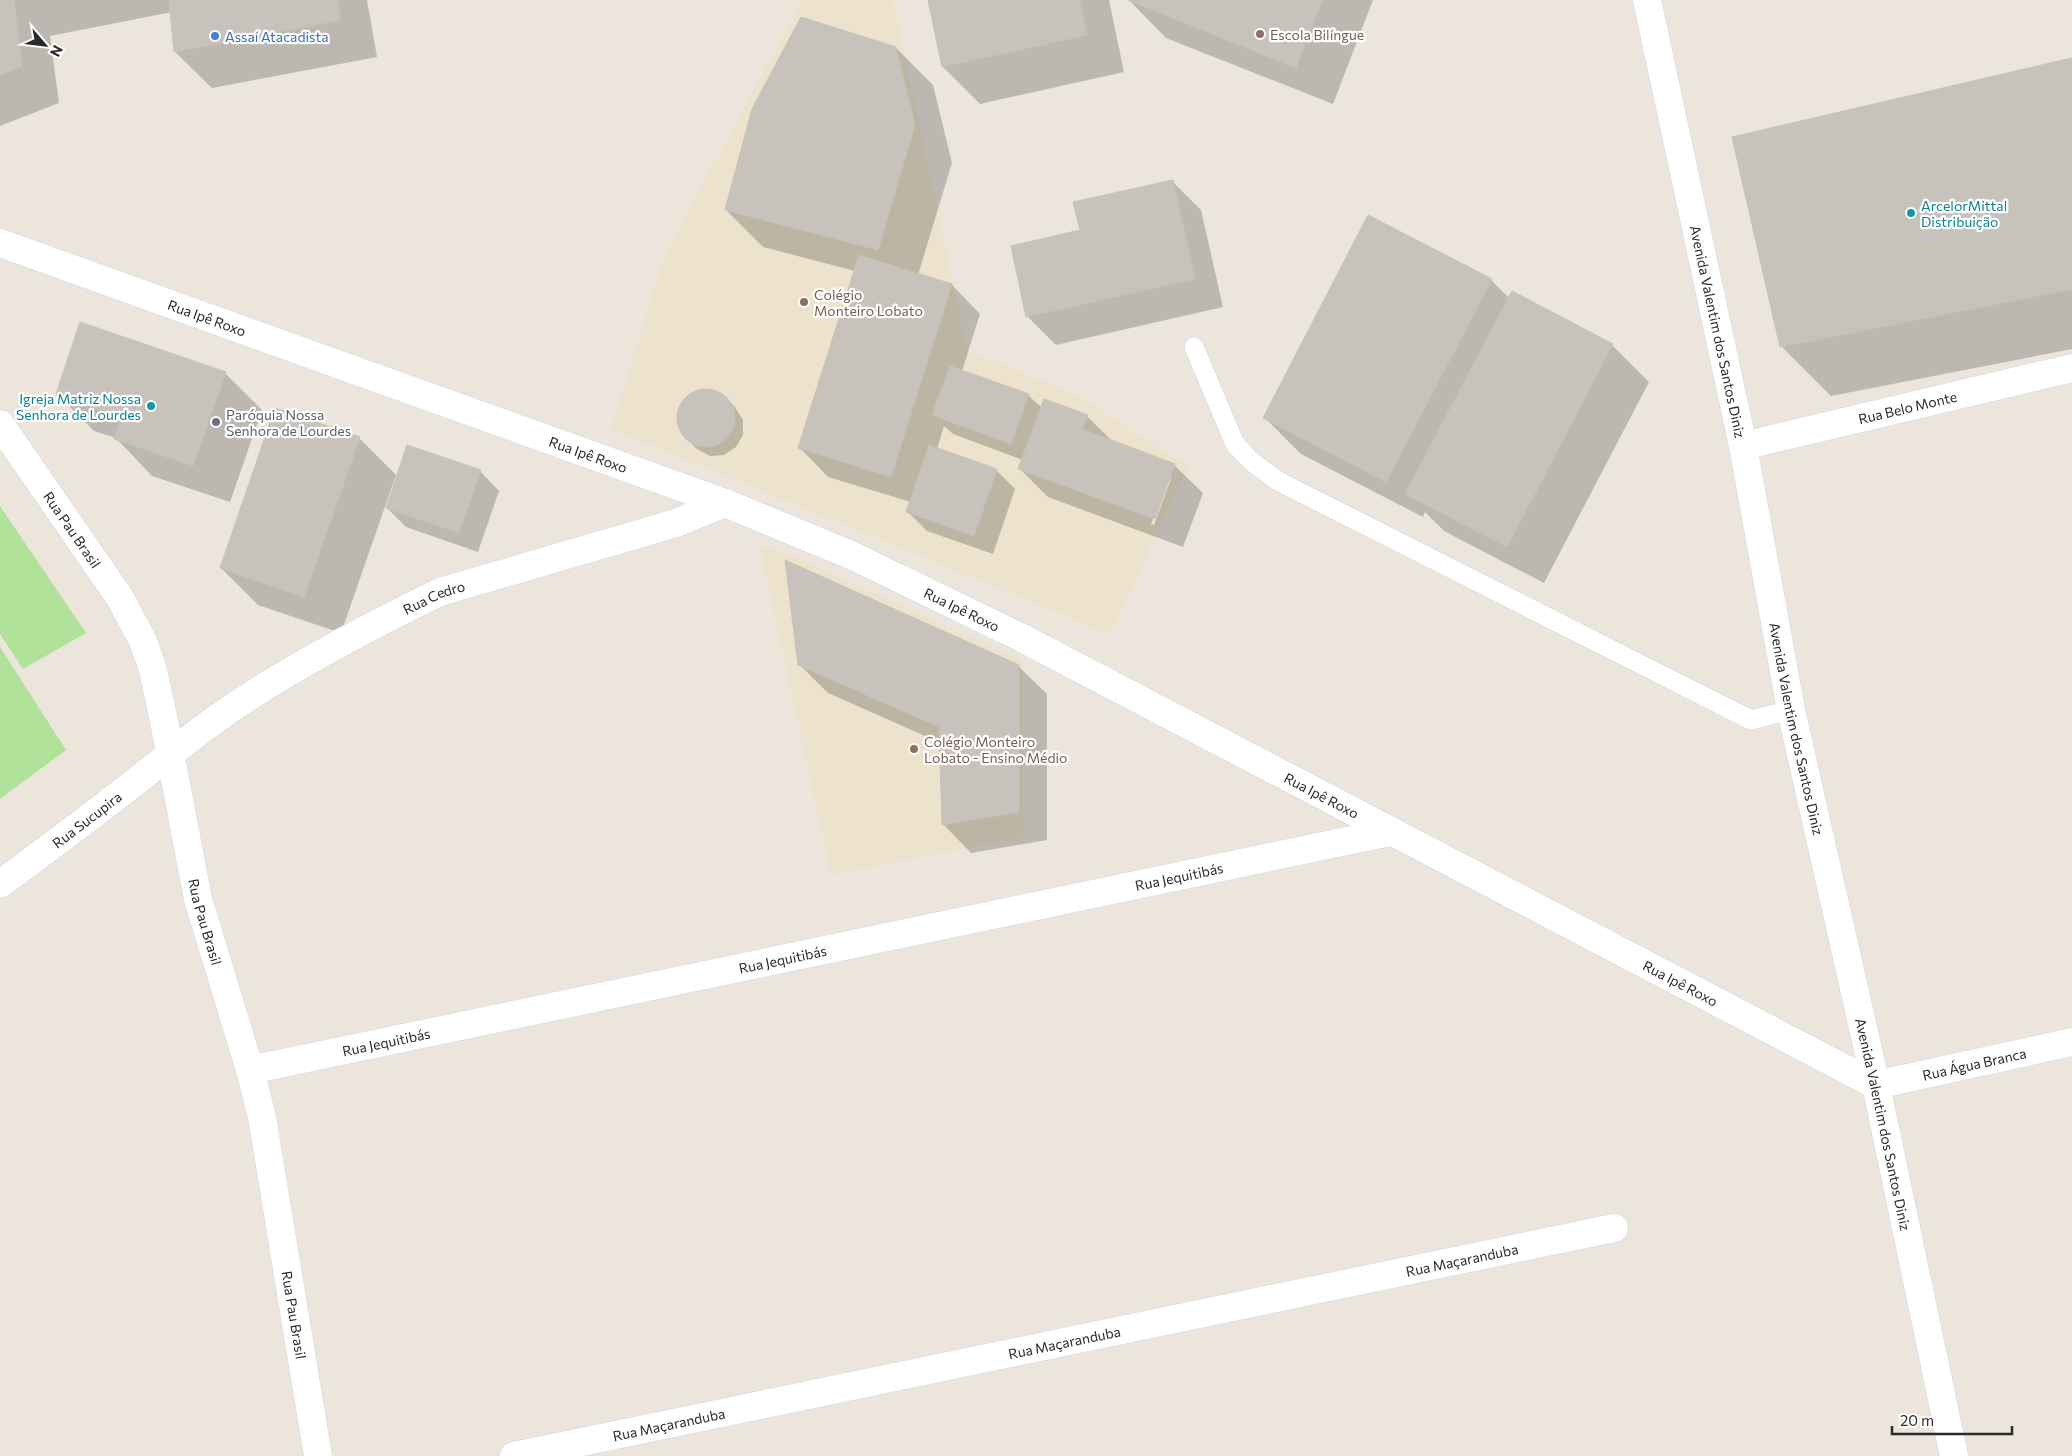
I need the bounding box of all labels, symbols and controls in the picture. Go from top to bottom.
north arrow [20,20,70,70]
place label: Escola Bilíngue [1270,26,1364,43]
place label: Assaí Atacadista [225,28,328,45]
marker: Escola Bilíngue [1254,28,1266,40]
marker: Assaí Atacadista [209,30,221,42]
text: N [47,43,67,60]
place label: ArcelorMittal Distribuição [1921,197,2007,230]
marker: ArcelorMittal Distribuição [1905,207,1917,219]
street label: Avenida Valentim dos Santos Diniz [1687,223,1749,439]
place label: Colégio Monteiro Lobato [814,286,923,319]
street label: Rua Ipê Roxo [166,295,249,339]
marker: Colégio Monteiro Lobato [798,296,810,308]
street label: Rua Belo Monte [1856,387,1959,427]
place label: Igreja Matriz Nossa Senhora de Lourdes [16,390,141,423]
marker: Igreja Matriz Nossa Senhora de Lourdes [145,400,157,412]
place label: Paróquia Nossa Senhora de Lourdes [226,406,351,439]
marker: Paróquia Nossa Senhora de Lourdes [210,416,222,428]
street label: Rua Ipê Roxo [547,432,630,476]
street label: Rua Pau Brasil [40,488,105,571]
street label: Rua Cedro [400,577,467,618]
street label: Rua Ipê Roxo [922,583,1003,634]
street label: Avenida Valentim dos Santos Diniz [1767,621,1828,837]
place label: Colégio Monteiro Lobato - Ensino Médio [924,733,1067,766]
marker: Colégio Monteiro Lobato - Ensino Médio [908,743,920,755]
street label: Rua Ipê Roxo [1282,768,1362,821]
street label: Rua Sucupira [49,788,125,851]
street label: Rua Jequitibás [1133,859,1225,894]
street label: Rua Pau Brasil [186,877,226,967]
street label: Rua Jequitibás [737,941,828,976]
street label: Rua Ipê Roxo [1640,956,1721,1009]
street label: Avenida Valentim dos Santos Diniz [1853,1016,1915,1232]
street label: Rua Jequitibás [341,1024,432,1059]
street label: Rua Água Branca [1921,1044,2028,1083]
street label: Rua Maçaranduba [1404,1240,1520,1279]
street label: Rua Pau Brasil [279,1270,310,1360]
street label: Rua Maçaranduba [1007,1322,1122,1362]
street label: Rua Maçaranduba [611,1404,726,1444]
scale bar [1892,1404,2012,1436]
text: 20 m [1900,1411,1934,1429]

